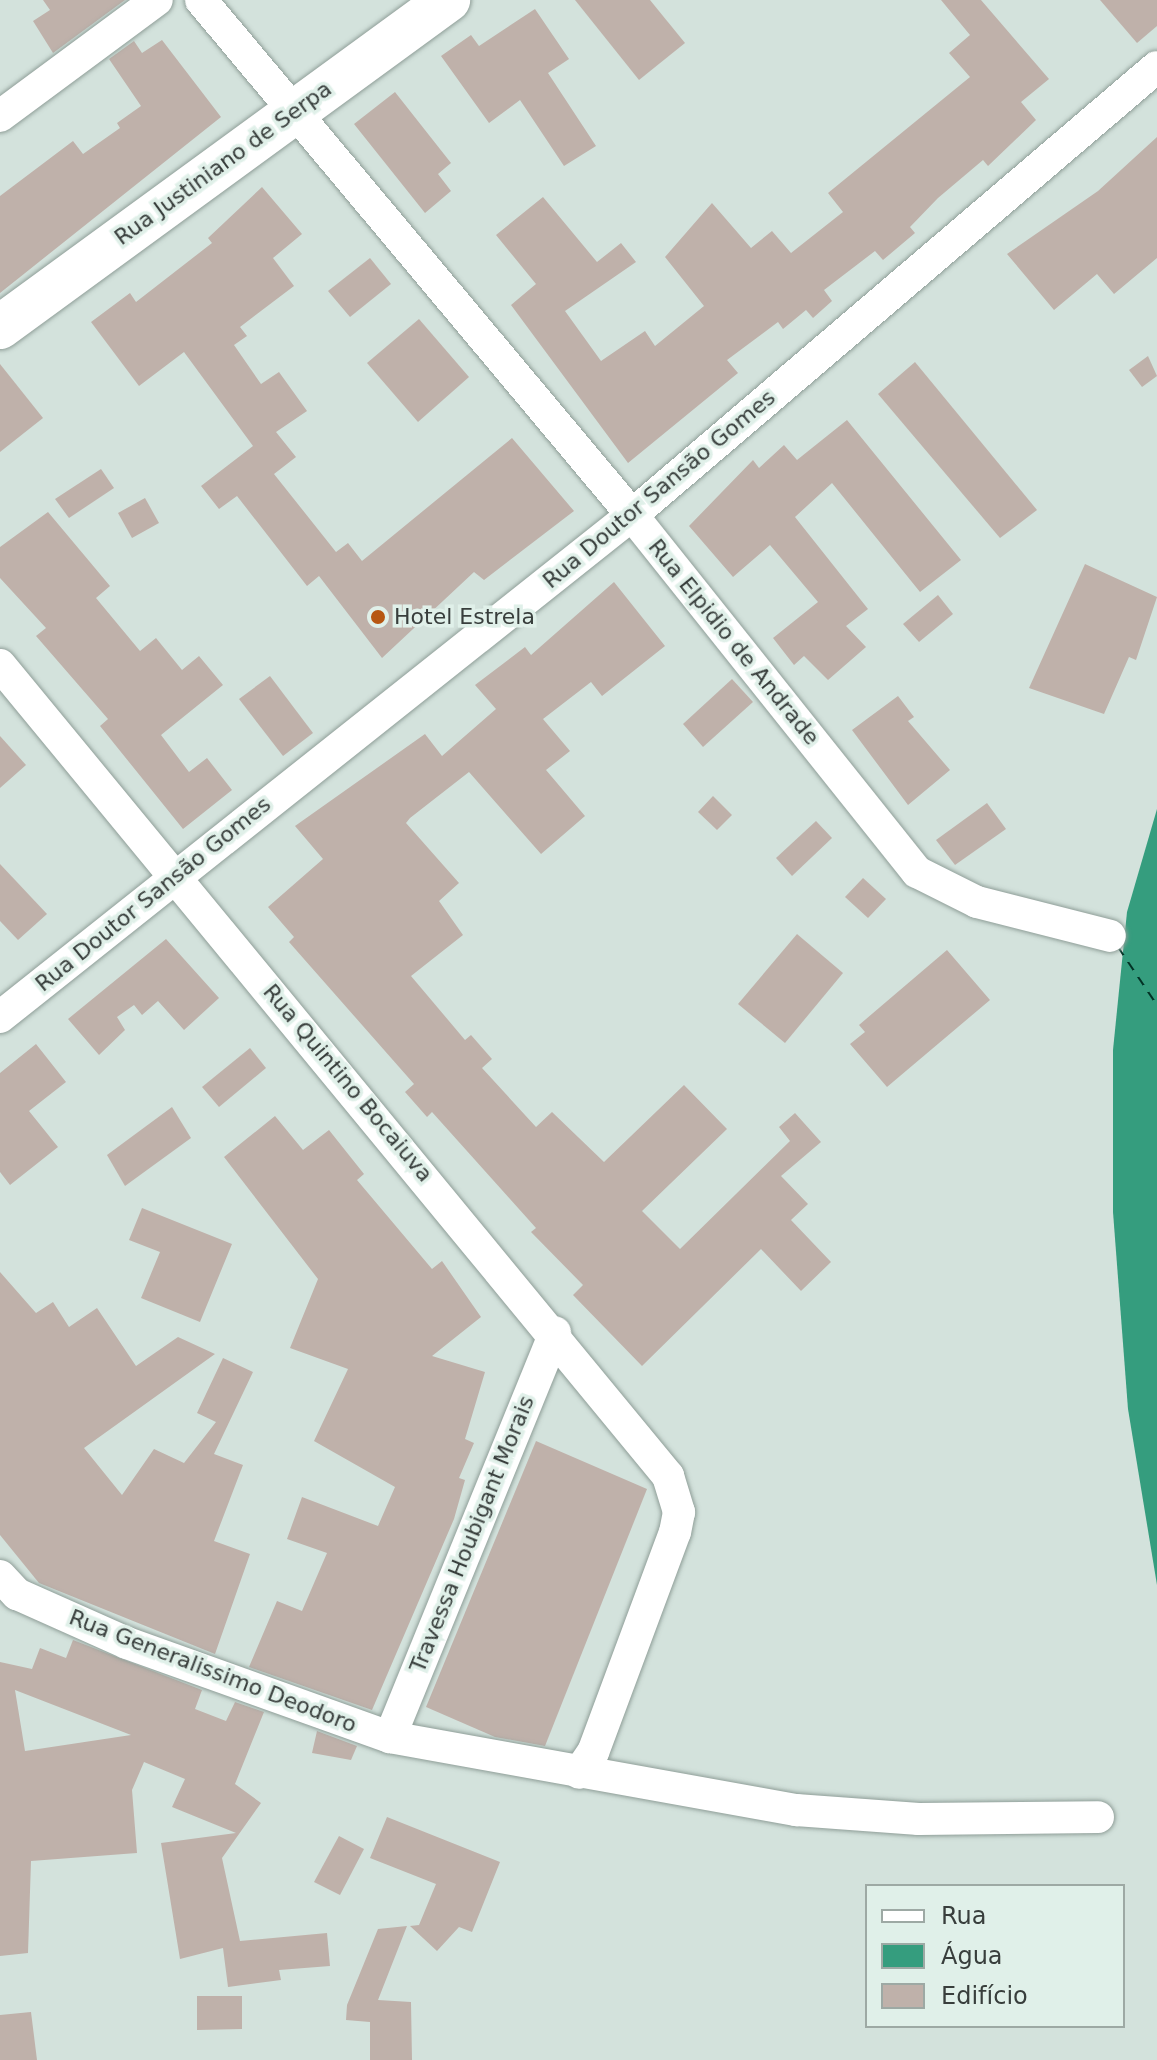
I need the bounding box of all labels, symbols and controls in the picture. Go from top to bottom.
street label: Rua Justiniano de Serpa [109,75,337,251]
street label: Rua Doutor Sansão Gomes [538,384,780,594]
street label: Rua Elpidio de Andrade [643,534,825,750]
place label: Hotel Estrela [394,604,535,630]
marker: Hotel Estrela [369,608,387,626]
street label: Rua Doutor Sansão Gomes [30,791,276,997]
street label: Rua Quintino Bocaiuva [258,979,438,1187]
street label: Travessa Houbigant Morais [404,1392,540,1676]
street label: Rua Generalissimo Deodoro [66,1604,360,1738]
legend [865,1884,1125,2028]
text: Rua [941,1902,987,1930]
text: Água [941,1942,1003,1970]
text: Edifício [941,1982,1028,2010]

